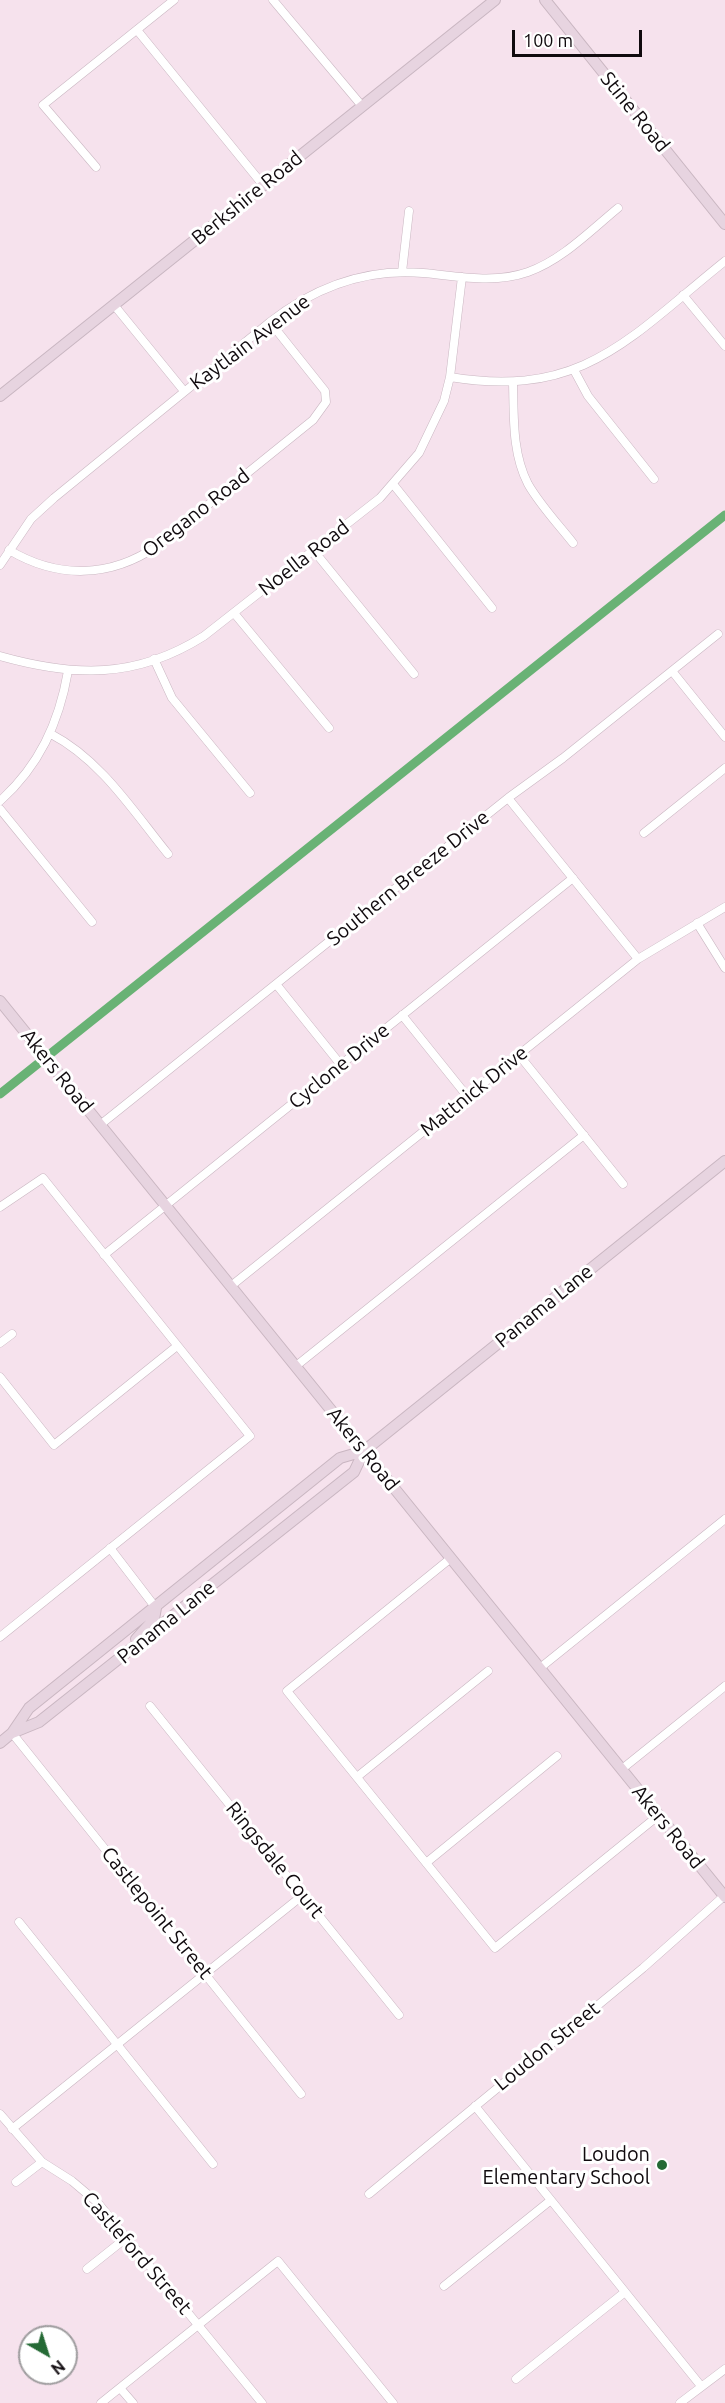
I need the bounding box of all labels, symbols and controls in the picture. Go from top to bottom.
scale bar [515,18,646,56]
text: 100 m [523,30,573,50]
street label: Stine Road [595,67,675,157]
street label: Berkshire Road [187,146,307,250]
street label: Kaytlain Avenue [185,289,315,395]
street label: Oregano Road [138,464,254,562]
street label: Noella Road [254,515,354,601]
street label: Southern Breeze Drive [322,805,494,951]
street label: Cyclone Drive [284,1018,394,1114]
street label: Akers Road [16,1024,98,1118]
street label: Mattnick Drive [416,1040,532,1142]
street label: Panama Lane [490,1259,598,1353]
street label: Akers Road [322,1402,404,1496]
street label: Panama Lane [112,1575,220,1669]
street label: Akers Road [627,1780,709,1874]
street label: Ringsdale Court [221,1797,329,1923]
street label: Castlepoint Street [96,1842,218,1984]
street label: Loudon Street [490,1996,604,2096]
place label: Loudon Elementary School [483,2142,650,2189]
marker: Loudon Elementary School [655,2158,669,2172]
street label: Castleford Street [77,2187,197,2319]
north arrow [18,2325,78,2385]
text: N [48,2357,68,2378]

